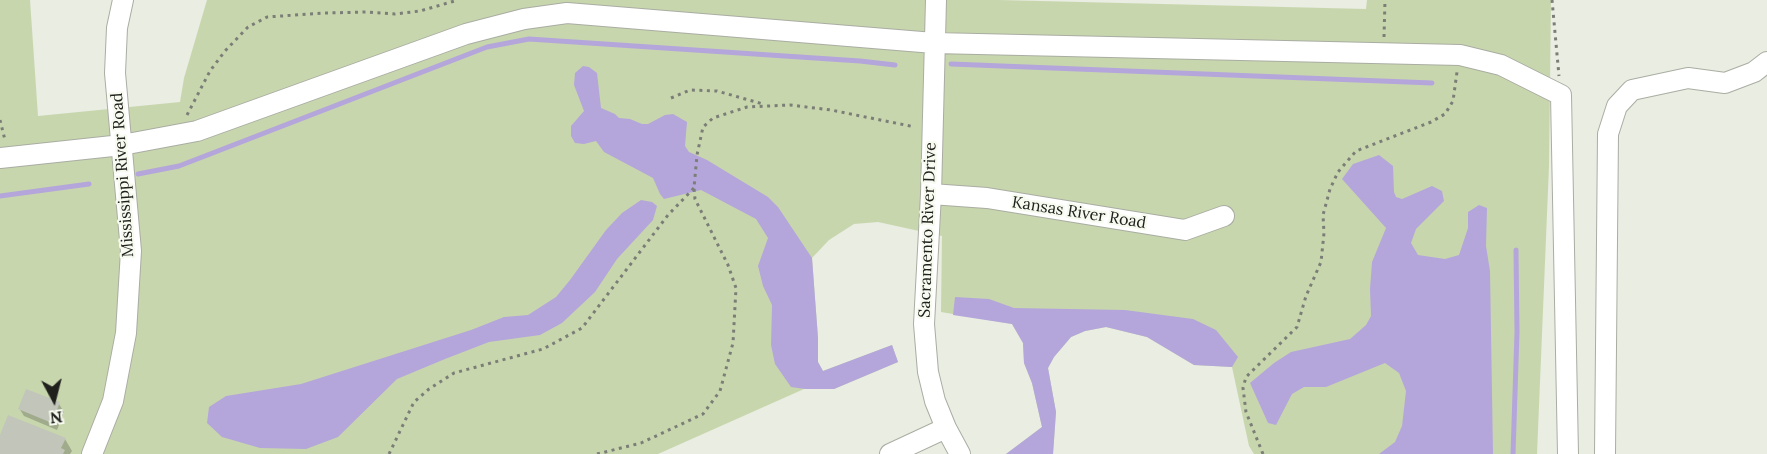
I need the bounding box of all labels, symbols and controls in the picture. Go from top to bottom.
street label: Mississippi River Road [108,92,138,258]
street label: Sacramento River Drive [915,142,941,318]
street label: Kansas River Road [1011,193,1147,233]
north arrow [24,370,84,430]
text: N [49,407,64,429]

